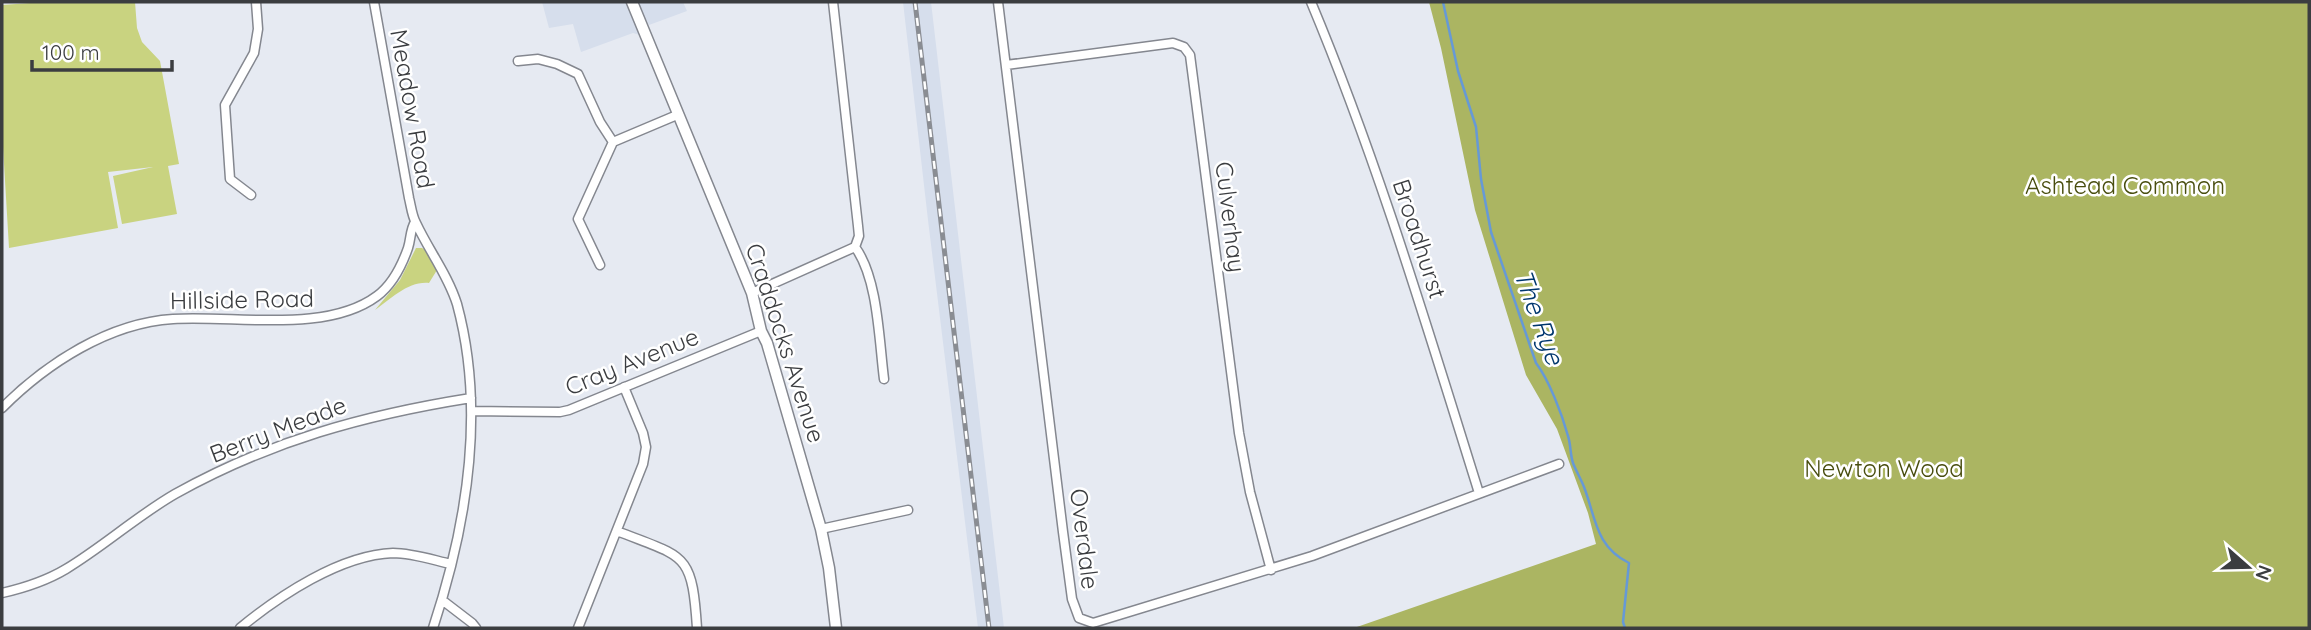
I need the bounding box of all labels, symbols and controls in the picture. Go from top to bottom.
street label: Meadow Road [384,27,442,191]
scale bar [32,28,172,72]
text: 100 m [42,39,100,65]
street label: Culverhay [1209,160,1253,274]
park label: Ashtead Common [2025,170,2225,200]
street label: Broadhurst [1387,175,1453,302]
street label: Craddocks Avenue [740,239,832,446]
water label: The Rye [1507,265,1572,370]
street label: Hillside Road [170,283,314,315]
street label: Cray Avenue [560,321,703,401]
street label: Berry Meade [205,389,350,469]
park label: Newton Wood [1804,453,1964,483]
street label: Overdale [1064,487,1106,591]
north arrow [2213,532,2283,602]
text: N [2250,562,2278,583]

